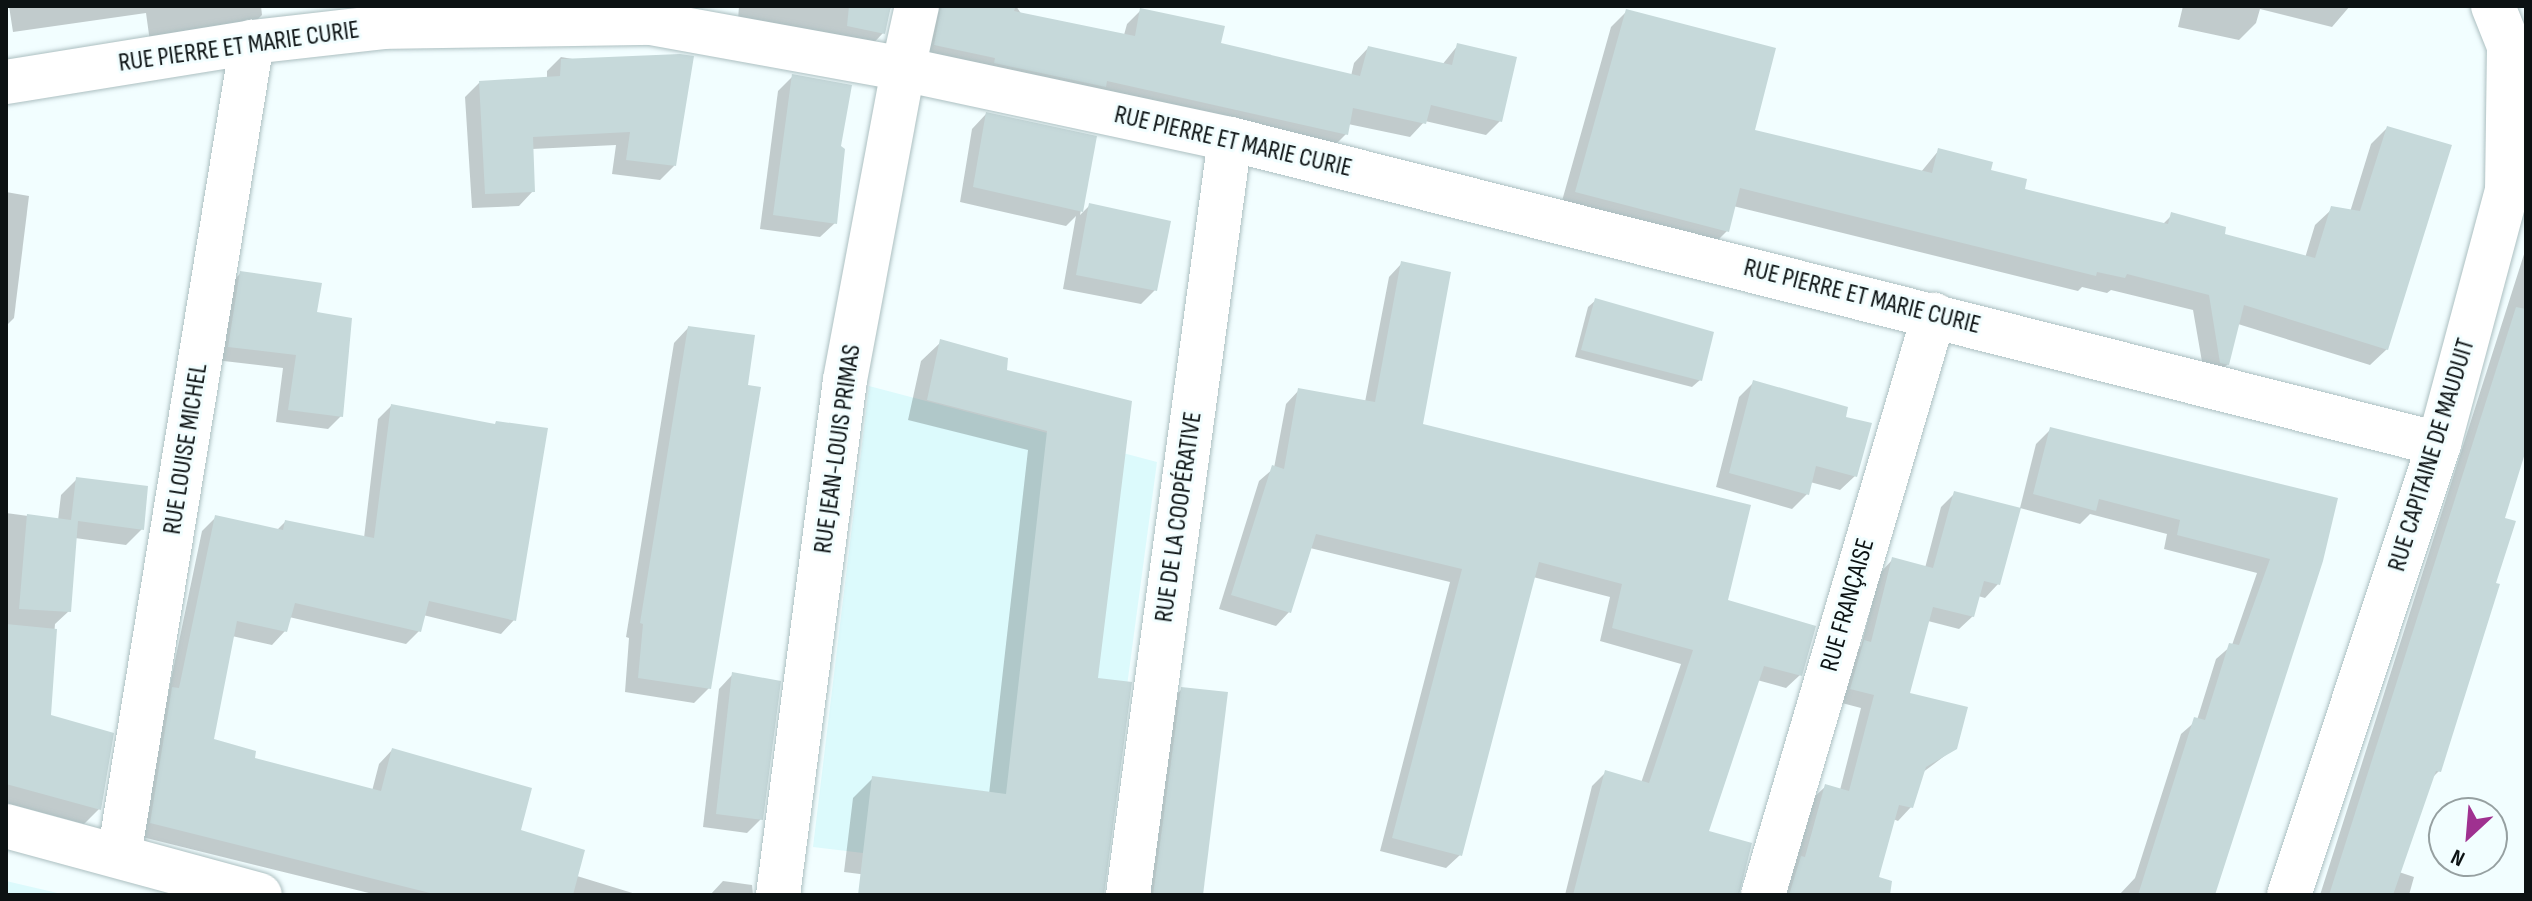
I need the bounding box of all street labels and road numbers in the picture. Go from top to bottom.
street label: RUE PIERRE ET MARIE CURIE [117,15,361,79]
street label: RUE PIERRE ET MARIE CURIE [1111,99,1355,185]
street label: RUE PIERRE ET MARIE CURIE [1740,252,1984,342]
street label: RUE CAPITAINE DE MAUDUIT [2382,335,2482,575]
street label: RUE JEAN-LOUIS PRIMAS [808,343,868,555]
street label: RUE LOUISE MICHEL [157,361,215,537]
street label: RUE DE LA COOPÉRATIVE [1149,410,1209,624]
street label: RUE FRANÇAISE [1814,535,1882,675]

